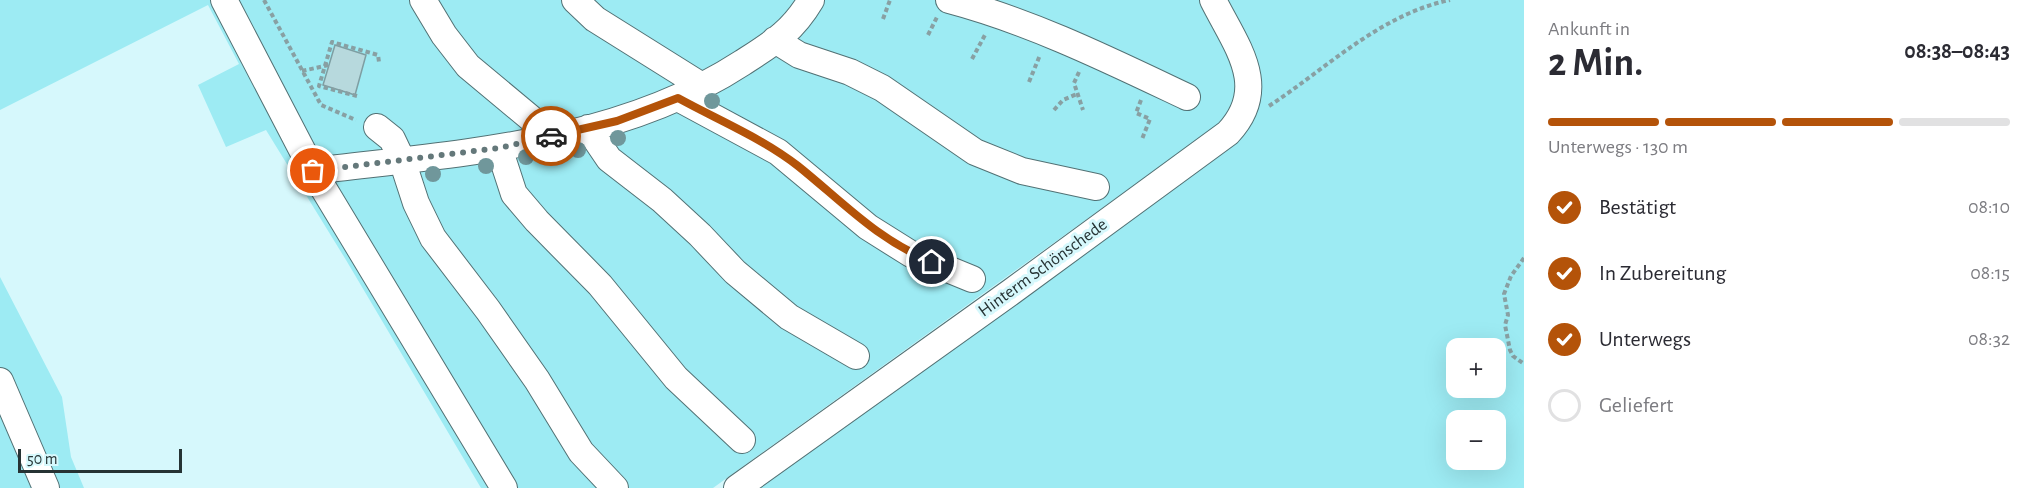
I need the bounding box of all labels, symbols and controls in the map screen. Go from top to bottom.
text: Ankunft in [1548,19,1630,39]
text: 08:38–08:43 [1904,40,2010,62]
text: 2 Min. [1548,44,1643,83]
courier [521,106,581,166]
icon: car [535,120,568,153]
text: Unterwegs · 130 m [1548,137,1688,157]
pin [287,145,338,196]
icon: bag [296,154,329,187]
icon: check [1548,191,1581,224]
text: Bestätigt [1599,196,1676,218]
text: 08:10 [1968,197,2010,217]
street label: Hinterm Schönschede [975,215,1111,321]
pin [906,236,957,287]
icon: home [915,245,948,278]
icon: check [1548,257,1581,290]
text: In Zubereitung [1599,262,1726,284]
text: 08:15 [1970,263,2010,283]
icon: check [1548,323,1581,356]
text: Unterwegs [1599,328,1691,350]
text: 08:32 [1968,329,2010,349]
map controls [1446,338,1506,470]
button: + [1446,338,1506,398]
text: Geliefert [1599,394,1673,416]
button: − [1446,410,1506,470]
scale bar [18,446,182,474]
text: 50 m [27,451,58,467]

